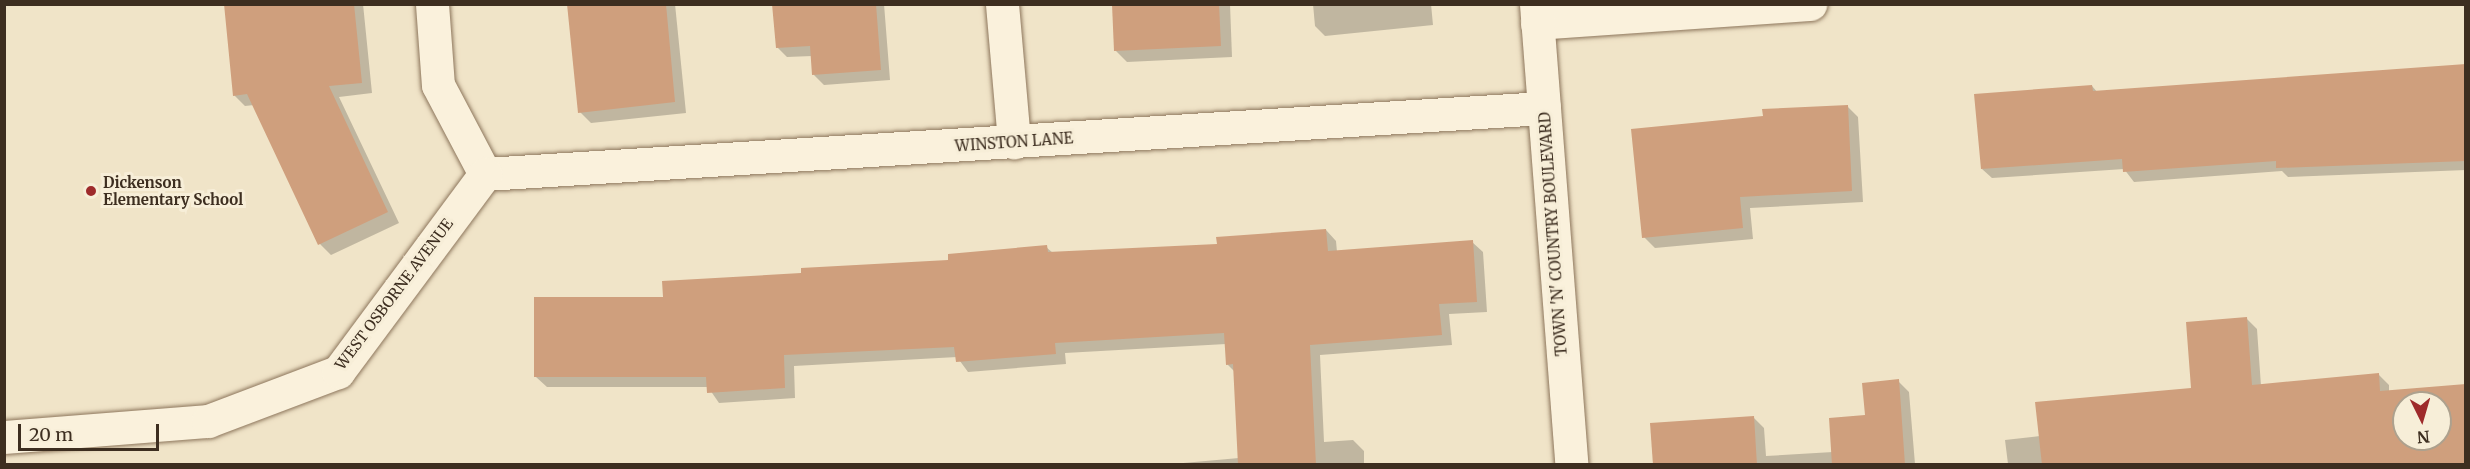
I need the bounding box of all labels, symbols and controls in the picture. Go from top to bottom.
street label: TOWN 'N' COUNTRY BOULEVARD [1535,111,1571,357]
street label: WINSTON LANE [954,129,1074,155]
place label: Dickenson Elementary School [103,173,243,208]
marker: Dickenson Elementary School [84,184,98,198]
street label: WEST OSBORNE AVENUE [331,215,457,373]
north arrow [2392,391,2452,451]
scale bar [21,412,162,450]
text: 20 m [29,423,73,446]
text: N [2416,426,2431,447]

